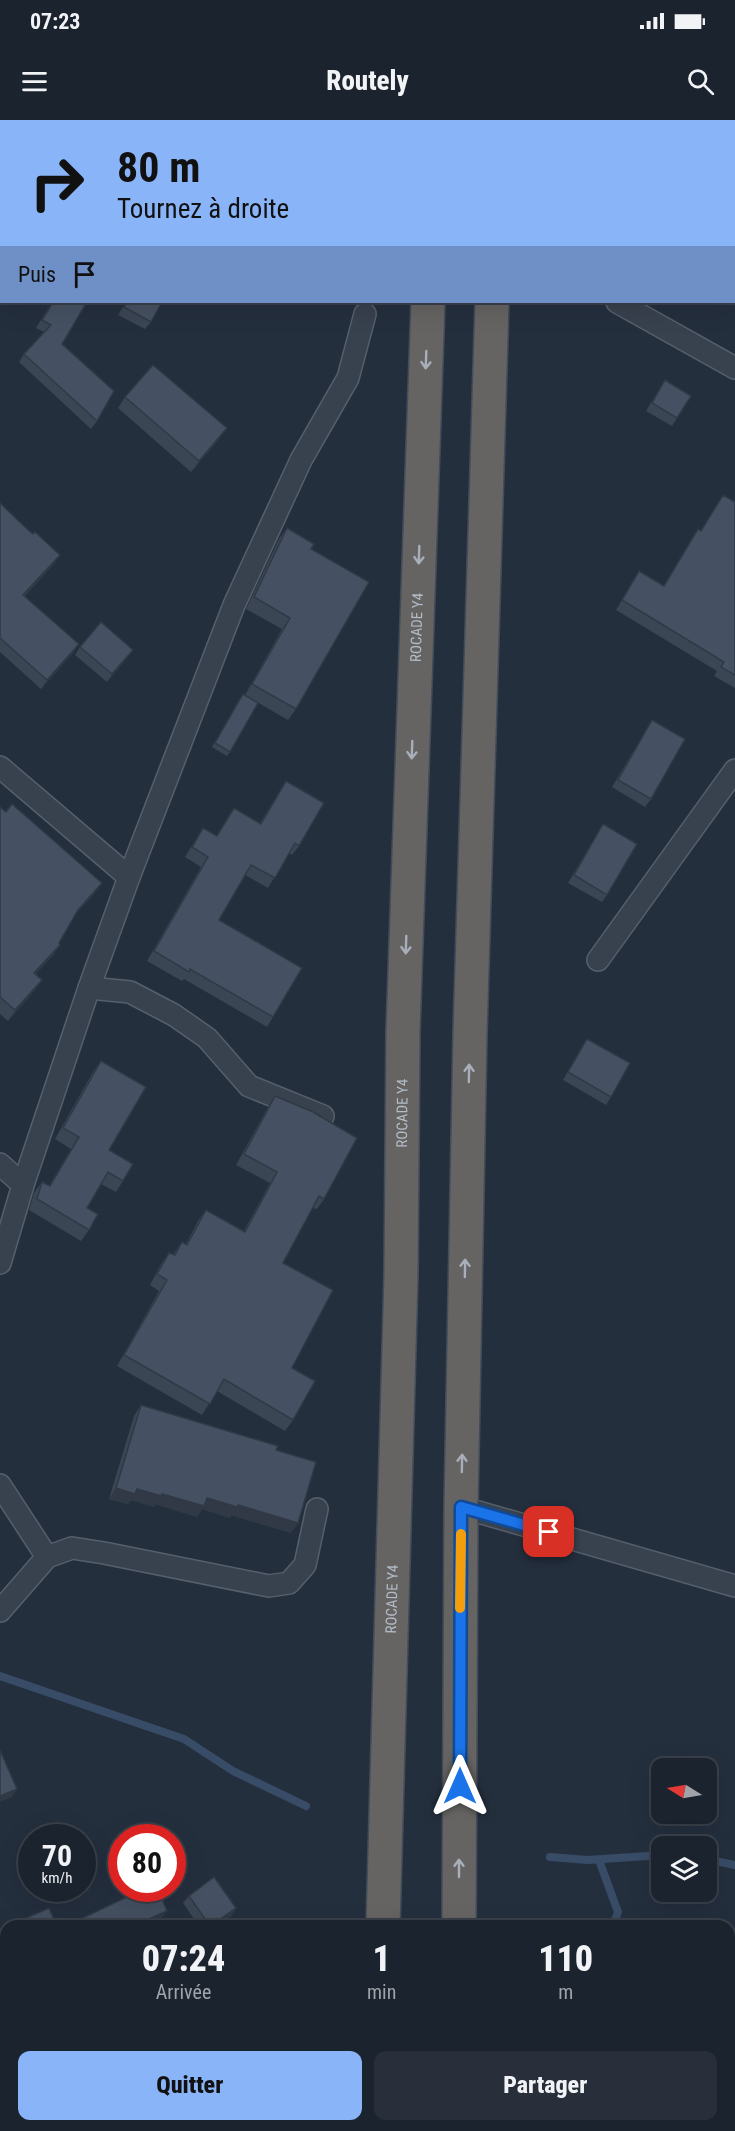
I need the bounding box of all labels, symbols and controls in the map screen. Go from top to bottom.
text: 07:23 [30,9,81,34]
icon: menu [18,65,51,98]
text: Routely [326,65,409,97]
icon: search [684,65,717,98]
text: 80 m [117,143,200,192]
icon: right [18,144,96,222]
text: Tournez à droite [117,193,289,225]
icon: arrive [68,258,101,291]
text: Puis [18,262,56,287]
one-way arrow [420,349,431,369]
one-way arrow [413,544,425,564]
street label: ROCADE Y4 [407,593,427,662]
one-way arrow [407,739,418,759]
one-way arrow [400,934,411,954]
one-way arrow [463,1063,475,1083]
street label: ROCADE Y4 [393,1079,412,1148]
one-way arrow [460,1258,471,1278]
one-way arrow [456,1453,468,1473]
pin [523,1506,574,1557]
icon: arrive [532,1515,565,1548]
street label: ROCADE Y4 [382,1564,402,1634]
position arrow [428,1754,492,1818]
north arrow [651,1758,717,1824]
map controls [651,1758,717,1902]
speed limit sign: 80 [108,1824,186,1902]
button: layers [651,1836,717,1902]
text: 70 [42,1838,72,1873]
one-way arrow [453,1858,465,1878]
text: km/h [42,1869,72,1887]
text: 07:24 [142,1938,225,1980]
text: 1 [373,1938,391,1980]
text: 110 [538,1938,593,1980]
text: Arrivée [156,1980,211,2004]
text: min [367,1980,396,2004]
text: m [558,1980,573,2004]
button: Quitter [18,2051,362,2120]
button: Partager [374,2051,717,2120]

